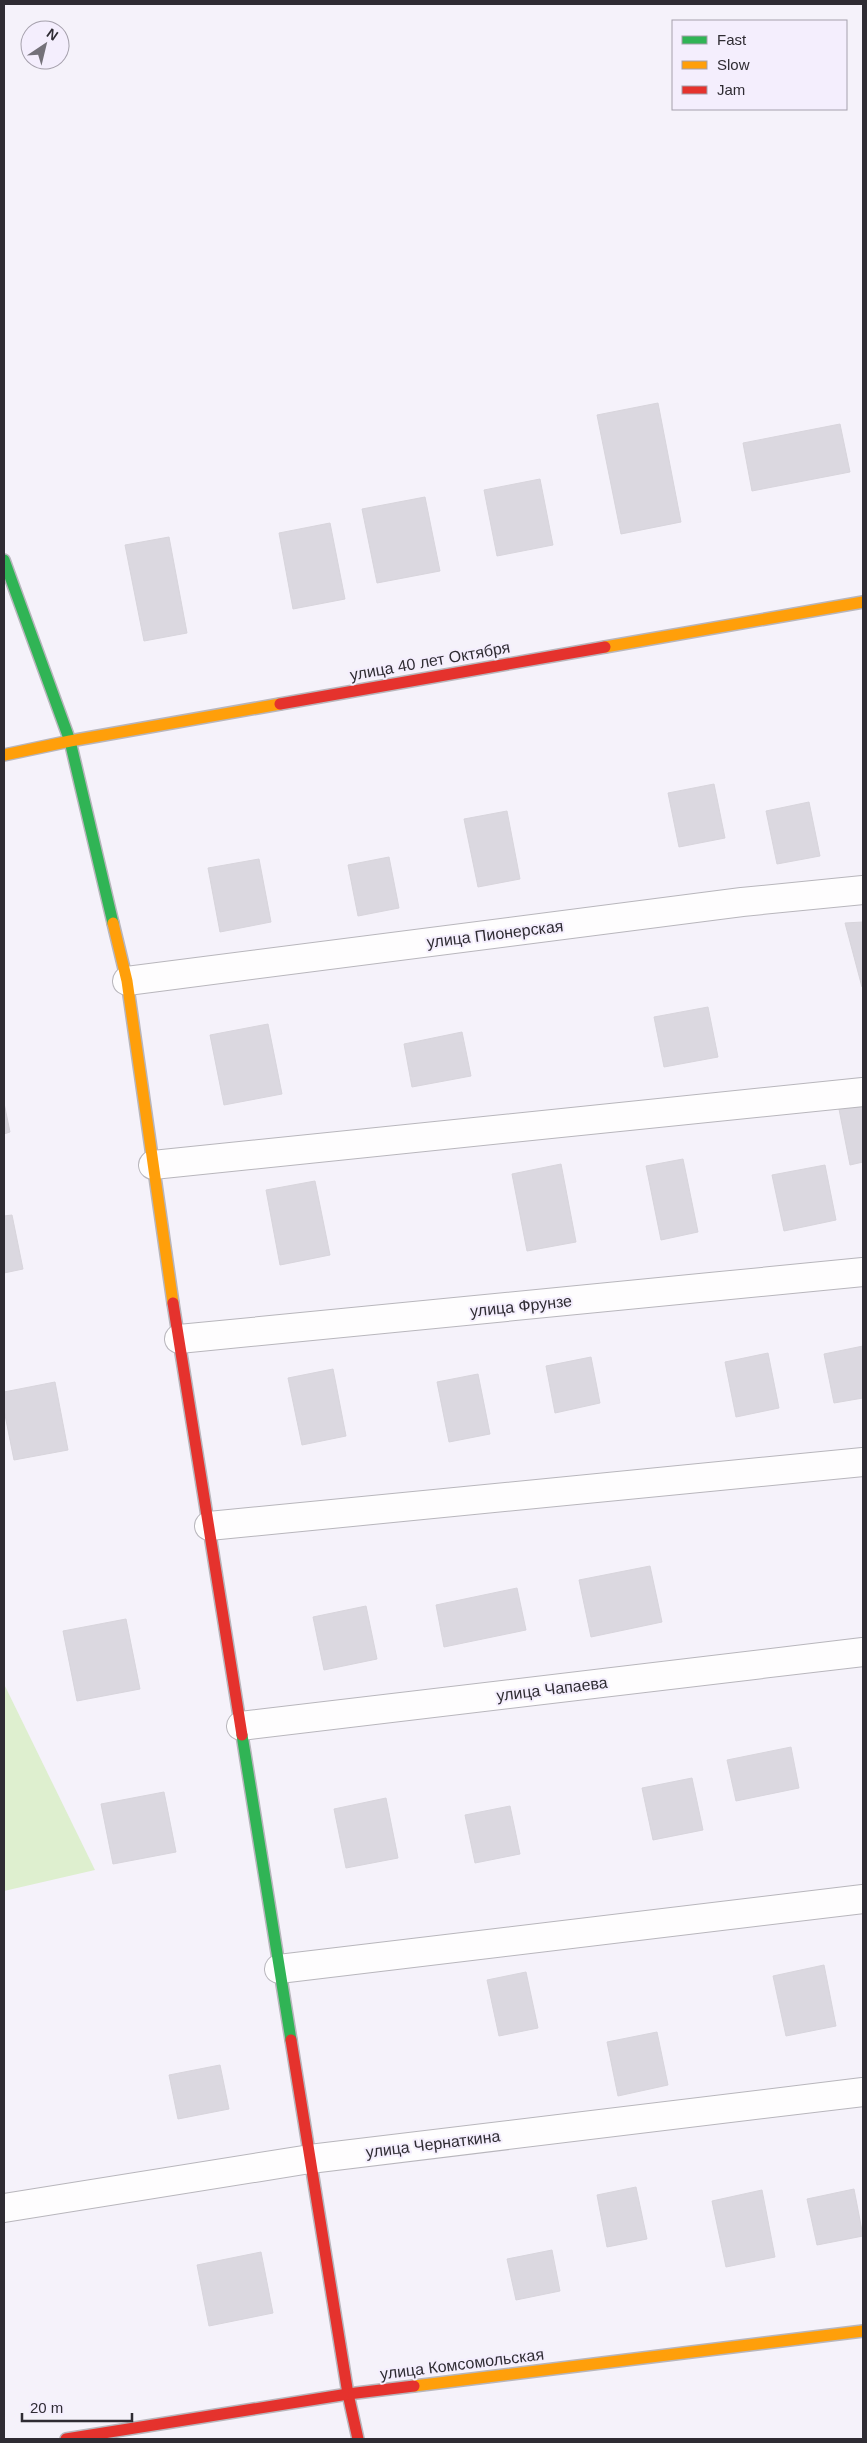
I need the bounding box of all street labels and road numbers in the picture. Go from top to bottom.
street label: улица 40 лет Октября [349,639,511,683]
street label: улица Пионерская [426,917,564,951]
street label: улица Фрунзе [469,1292,573,1320]
street label: улица Чапаева [496,1674,609,1704]
street label: улица Чернаткина [365,2127,501,2161]
street label: улица Комсомольская [379,2346,545,2382]

